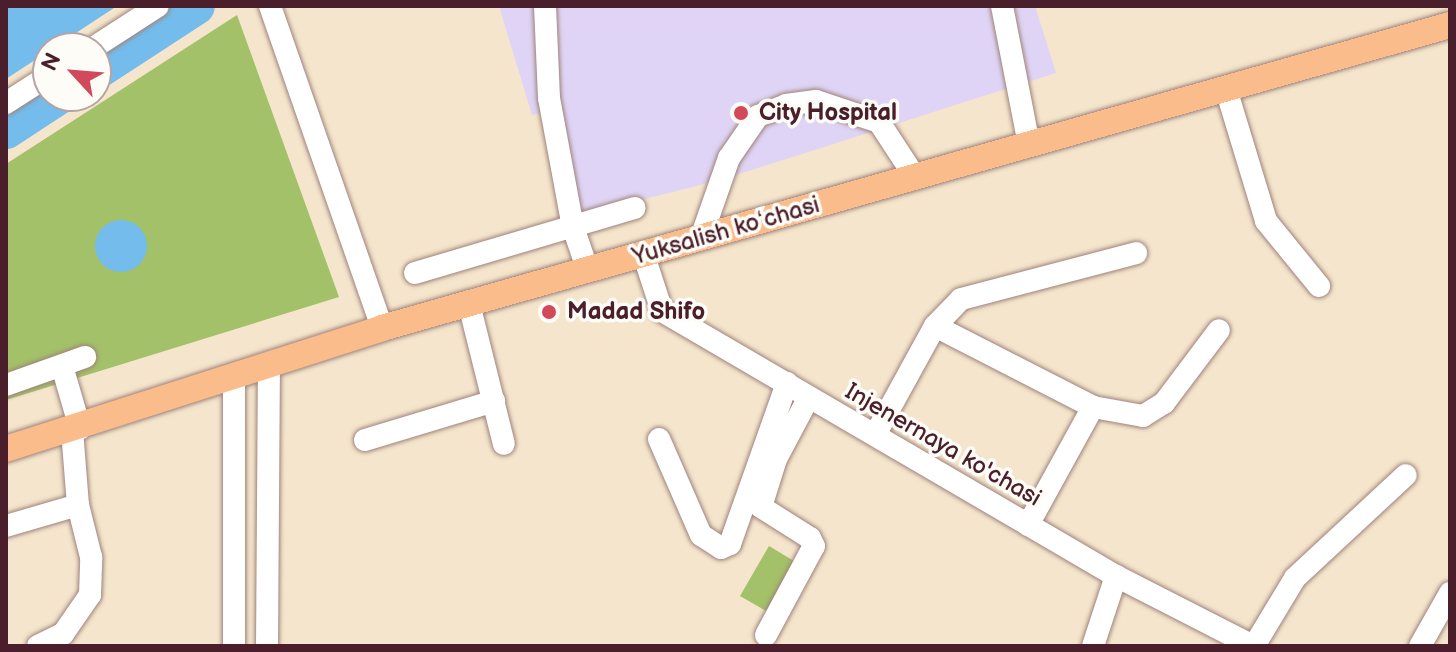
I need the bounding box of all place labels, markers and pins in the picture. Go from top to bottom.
place label: City Hospital [759,99,898,127]
marker: City Hospital [730,102,752,124]
place label: Madad Shifo [567,298,705,326]
marker: Madad Shifo [538,301,560,323]

